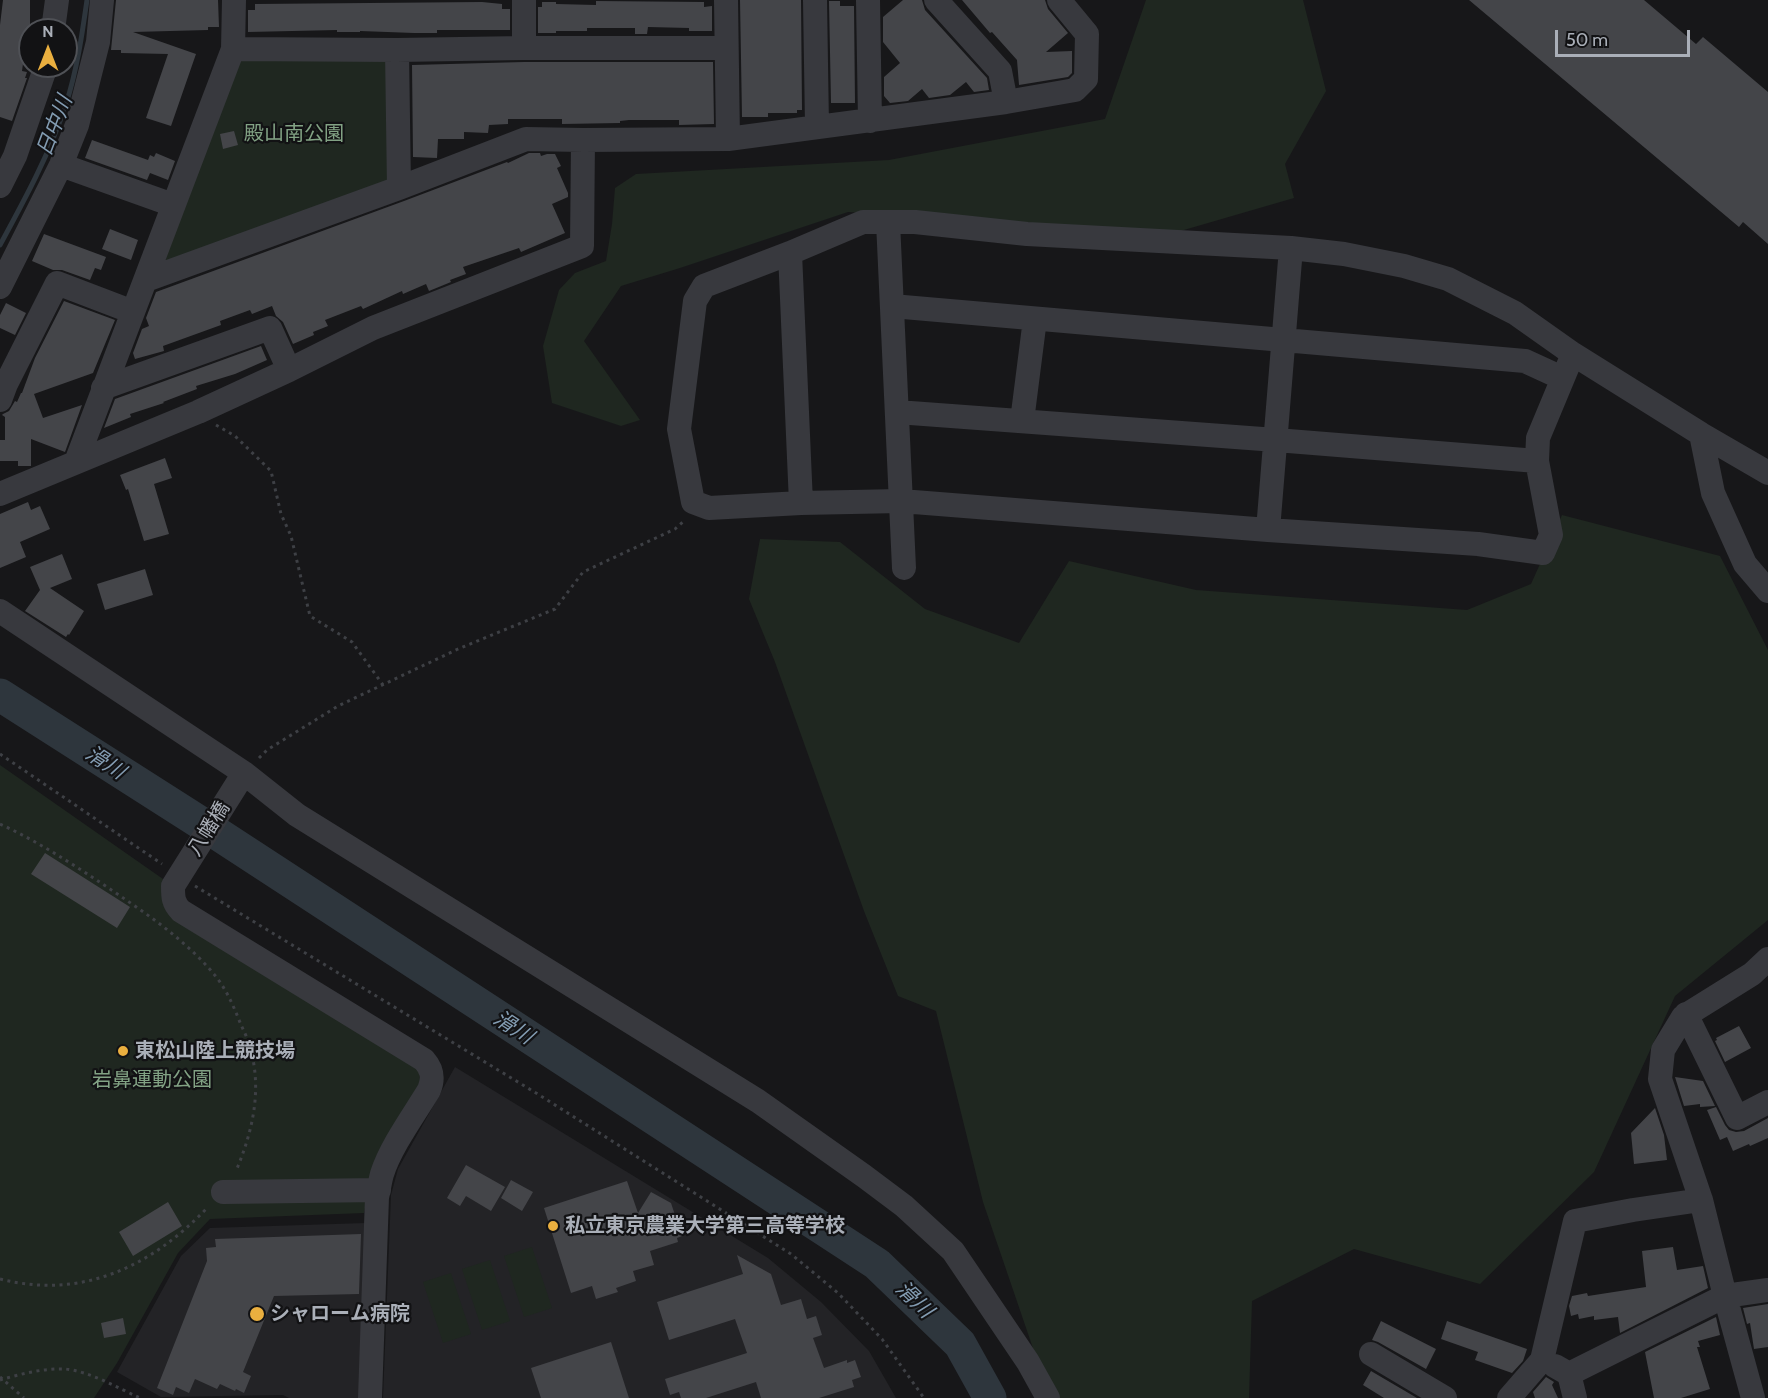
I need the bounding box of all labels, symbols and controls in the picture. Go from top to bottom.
north arrow [18,18,78,78]
scale bar [1558,18,1693,56]
text: N [42,22,54,41]
text: 50 m [1566,29,1608,51]
water label: 日中川 [32,92,78,160]
park label: 殿山南公園 [244,122,344,146]
water label: 滑川 [81,741,129,785]
street label: 八幡橋 [183,797,235,861]
water label: 滑川 [489,1006,537,1050]
place label: 東松山陸上競技場 [135,1039,295,1063]
marker: 東松山陸上競技場 [116,1044,130,1058]
park label: 岩鼻運動公園 [92,1068,212,1092]
place label: 私立東京農業大学第三高等学校 [565,1214,845,1238]
marker: 私立東京農業大学第三高等学校 [546,1219,560,1233]
water label: 滑川 [890,1276,938,1324]
place label: シャローム病院 [270,1302,410,1326]
marker: シャローム病院 [248,1305,266,1323]

